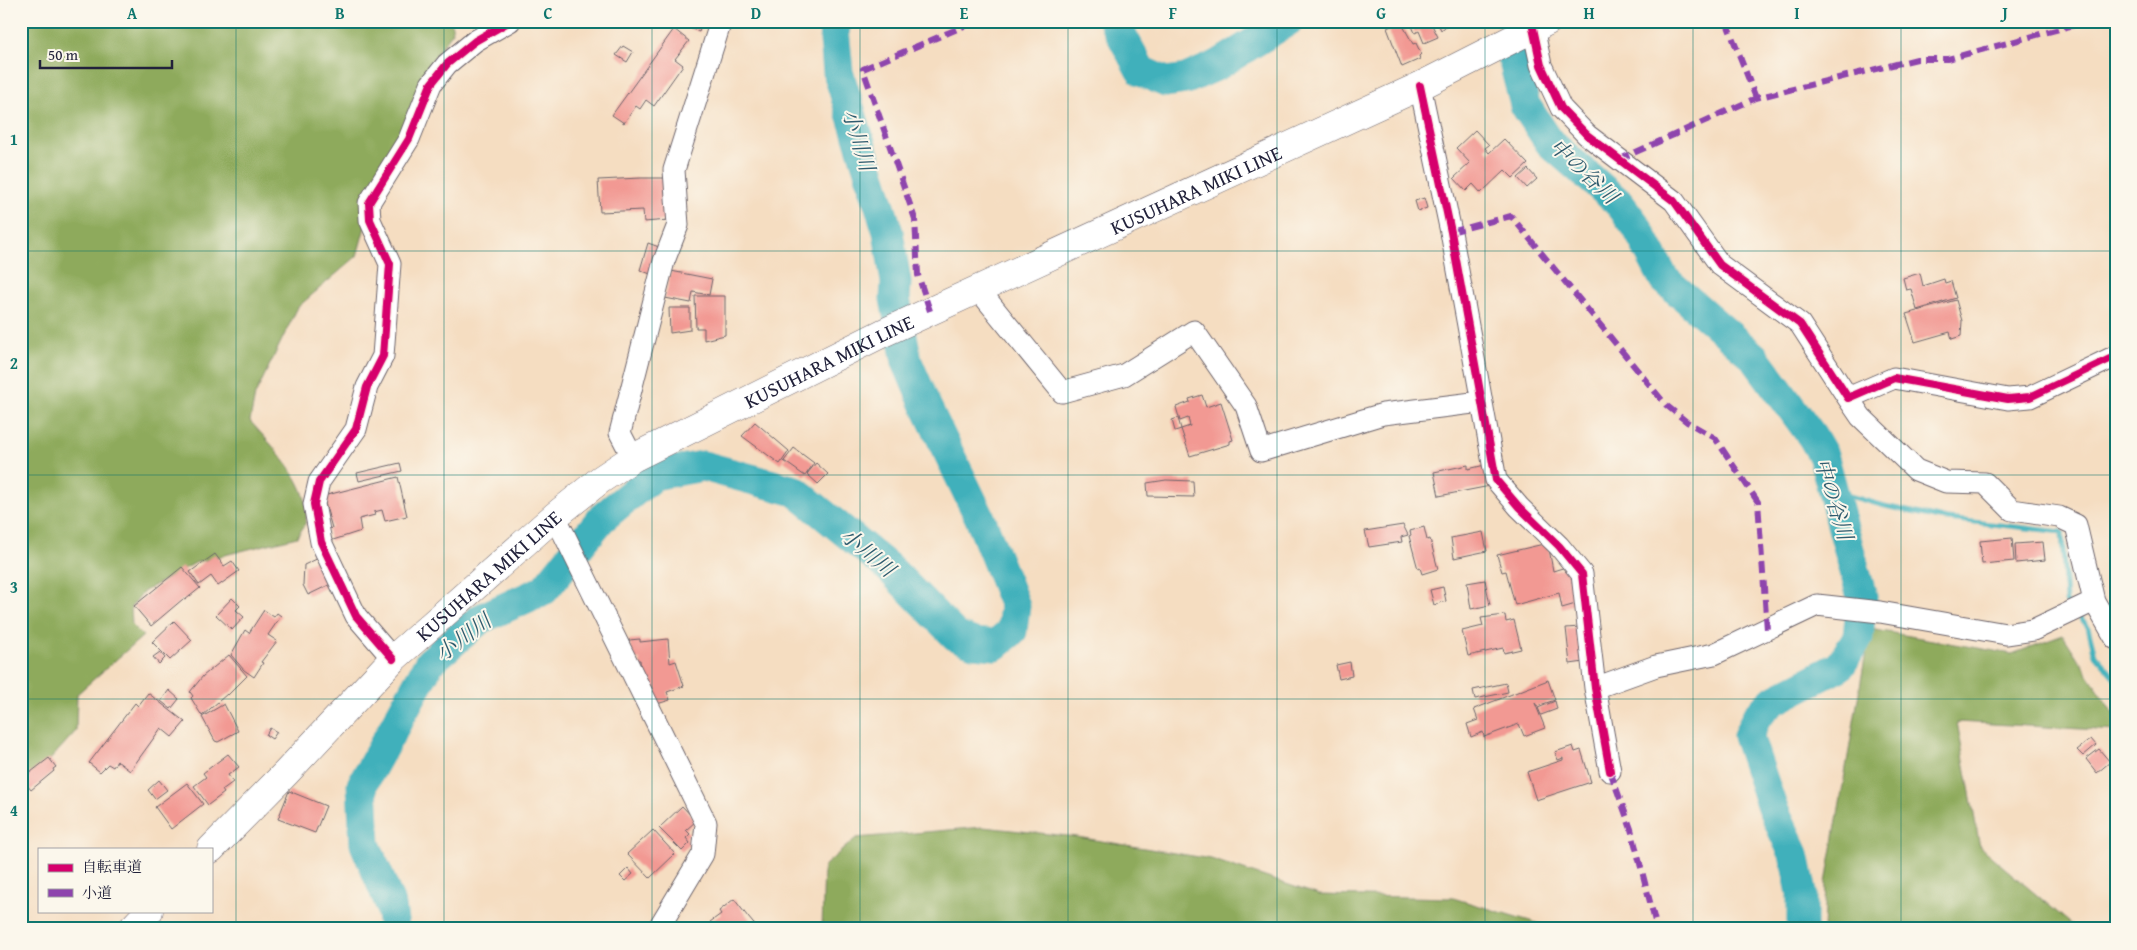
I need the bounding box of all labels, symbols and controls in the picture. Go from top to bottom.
text: A [127,1,138,25]
text: B [335,1,345,25]
text: C [543,1,553,25]
text: D [751,1,761,25]
text: E [960,1,969,25]
text: F [1169,1,1177,25]
text: G [1376,1,1386,25]
text: H [1583,1,1595,25]
text: I [1794,1,1800,25]
text: J [1999,1,2008,25]
scale bar [40,38,172,70]
text: 50 m [48,44,79,65]
water label: 小川川 [835,105,884,177]
text: 1 [10,127,18,151]
water label: 中の谷川 [1543,131,1627,212]
street label: KUSUHARA MIKI LINE [1105,137,1286,241]
street label: KUSUHARA MIKI LINE [739,307,918,415]
text: 2 [10,351,18,375]
water label: 中の谷川 [1807,454,1862,546]
street label: KUSUHARA MIKI LINE [409,503,567,647]
water label: 小川川 [834,520,904,585]
text: 3 [10,575,18,599]
water label: 小川川 [429,604,499,668]
text: 4 [10,798,18,822]
legend [38,848,212,912]
text: 自転車道 [82,856,142,877]
text: 小道 [82,882,112,903]

